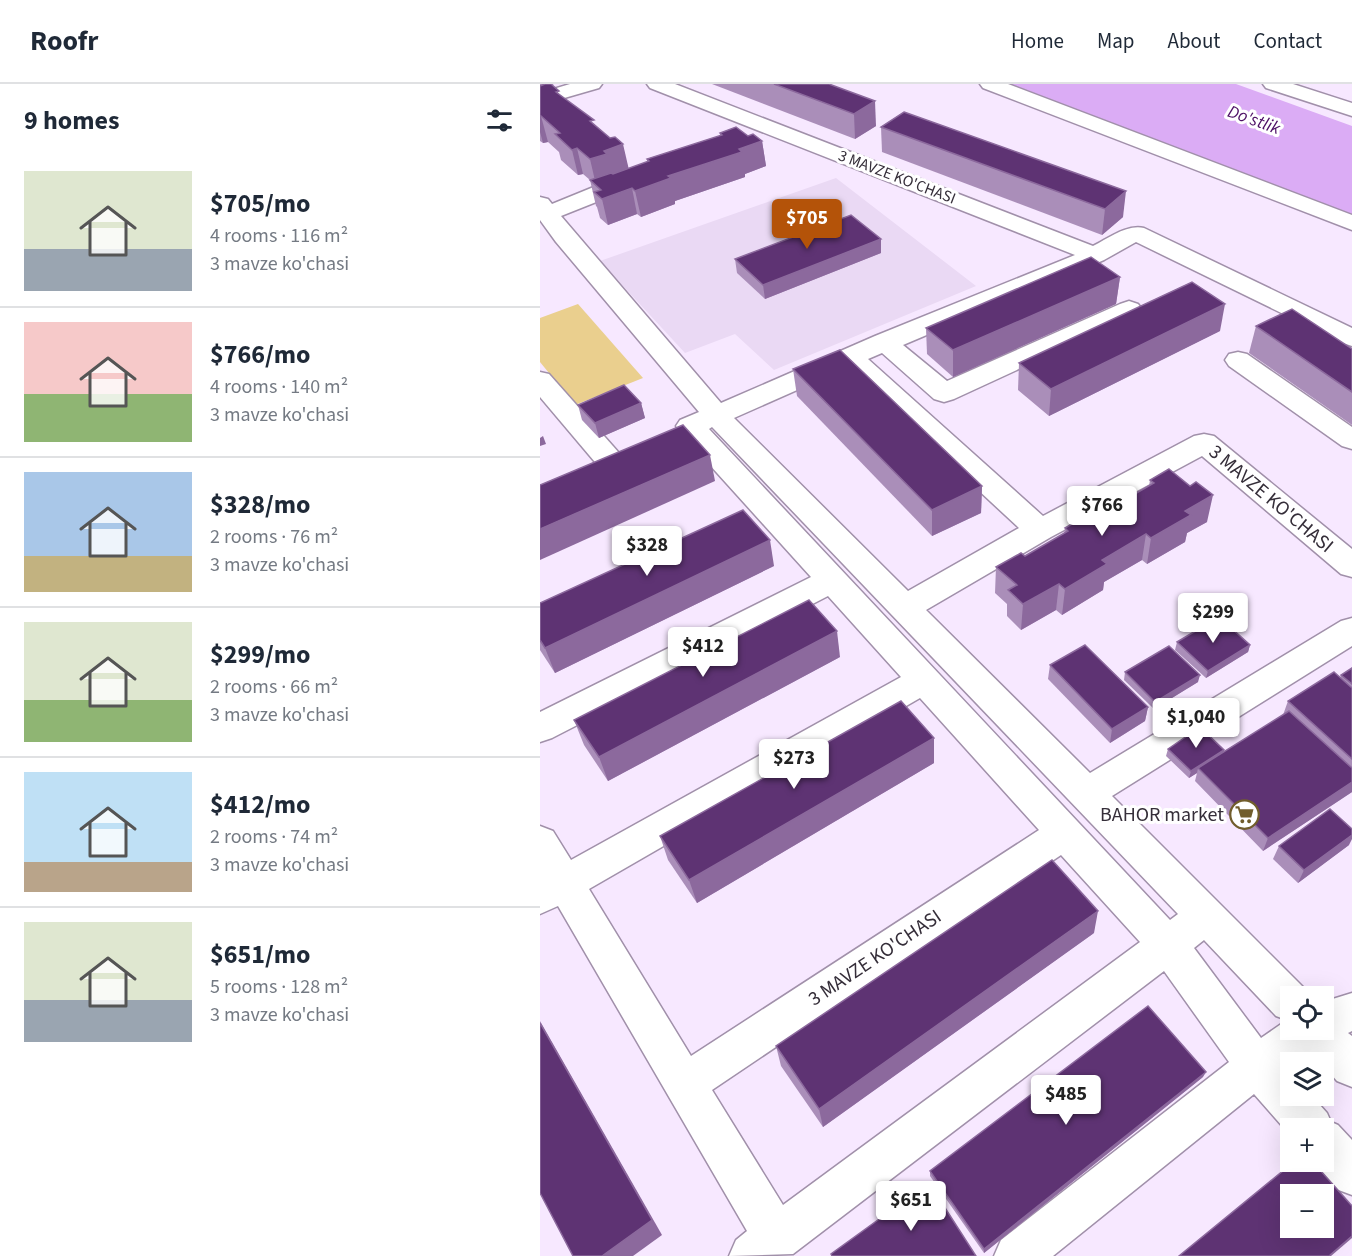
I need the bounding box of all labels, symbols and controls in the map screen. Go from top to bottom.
text: Roofr [30,21,99,61]
text: Home [1011,26,1064,56]
text: Map [1097,26,1135,56]
text: About [1168,26,1220,56]
text: Contact [1253,26,1322,56]
water label: Do'stlik [1224,99,1284,141]
text: 9 homes [24,102,119,139]
icon: filters [483,104,516,137]
street label: 3 MAVZE KO'CHASI [835,145,959,209]
text: $705/mo [210,185,310,222]
icon: home [72,195,144,267]
pin: $705 [771,199,843,250]
text: $705 [786,204,828,232]
text: 4 rooms · 116 m² [210,222,348,250]
text: 3 mavze ko'chasi [210,250,349,278]
text: $766/mo [210,336,310,373]
icon: home [72,346,144,418]
text: 4 rooms · 140 m² [210,373,348,401]
text: 3 mavze ko'chasi [210,401,349,429]
street label: 3 MAVZE KO'CHASI [1203,438,1339,560]
text: $328/mo [210,486,310,523]
pin: $766 [1066,486,1138,537]
text: $766 [1081,491,1123,519]
icon: home [72,496,144,568]
text: 2 rooms · 76 m² [210,523,338,551]
pin: $328 [611,526,683,577]
text: $328 [626,531,668,559]
text: 3 mavze ko'chasi [210,551,349,579]
pin: $299 [1177,593,1249,644]
text: $299 [1192,598,1234,626]
pin: $412 [667,627,739,678]
text: $412 [682,632,724,660]
text: $299/mo [210,636,310,673]
icon: home [72,646,144,718]
text: 2 rooms · 66 m² [210,673,338,701]
pin: $1,040 [1147,698,1245,749]
text: 3 mavze ko'chasi [210,701,349,729]
text: $1,040 [1167,703,1225,731]
pin: $273 [758,739,830,790]
text: $273 [773,744,815,772]
text: $412/mo [210,786,310,823]
icon: home [72,796,144,868]
supermarket icon: BAHOR market [1229,799,1261,831]
place label: BAHOR market [1100,801,1224,829]
text: 2 rooms · 74 m² [210,823,338,851]
text: 3 mavze ko'chasi [210,851,349,879]
street label: 3 MAVZE KO'CHASI [803,903,947,1013]
text: $651/mo [210,936,310,973]
icon: home [72,946,144,1018]
text: 5 rooms · 128 m² [210,973,348,1001]
map controls [1280,986,1334,1238]
button: locate [1280,986,1334,1040]
text: 3 mavze ko'chasi [210,1001,349,1029]
button: layers [1280,1052,1334,1106]
pin: $485 [1030,1075,1102,1126]
text: $485 [1045,1080,1087,1108]
button: + [1280,1118,1334,1172]
pin: $651 [875,1181,947,1232]
button: − [1280,1184,1334,1238]
text: $651 [890,1186,932,1214]

